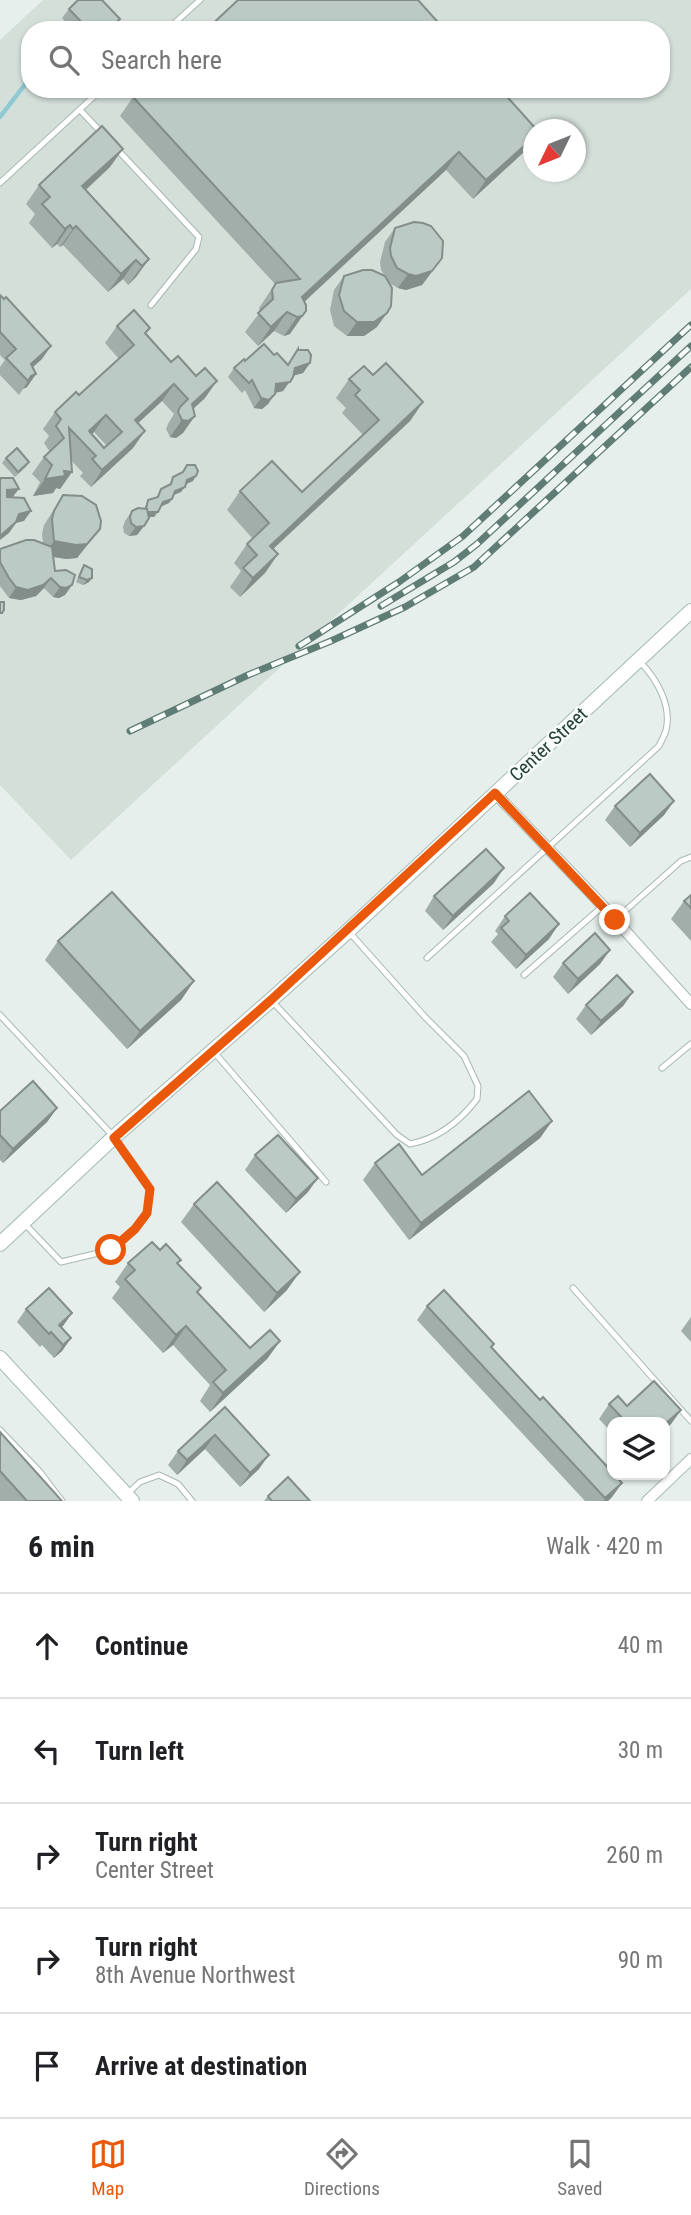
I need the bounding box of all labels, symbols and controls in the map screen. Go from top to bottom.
search box [21,21,670,98]
icon: search [45,41,83,79]
text: Search here [101,45,222,75]
north arrow [523,119,586,182]
street label: Center Street [505,703,592,786]
route end [599,904,630,935]
route start [95,1234,126,1265]
map controls [607,1417,670,1480]
button: layers [607,1417,670,1480]
text: 6 min [28,1529,95,1564]
text: Walk · 420 m [546,1533,663,1560]
icon: ahead [28,1627,66,1665]
text: Continue [95,1631,188,1661]
text: 40 m [618,1632,663,1659]
icon: left [28,1732,66,1770]
text: Turn left [95,1736,184,1766]
text: 30 m [618,1737,663,1764]
text: Turn right [95,1827,197,1857]
icon: right [28,1837,66,1875]
text: 260 m [606,1842,663,1869]
text: Center Street [95,1857,214,1884]
text: Turn right [95,1932,197,1962]
icon: right [28,1942,66,1980]
text: 90 m [618,1947,663,1974]
text: 8th Avenue Northwest [95,1962,295,1989]
icon: arrive [28,2047,66,2085]
text: Arrive at destination [95,2051,307,2081]
tab: Map [89,2135,127,2200]
tab: Directions [304,2135,380,2200]
tab: Saved [557,2135,602,2200]

